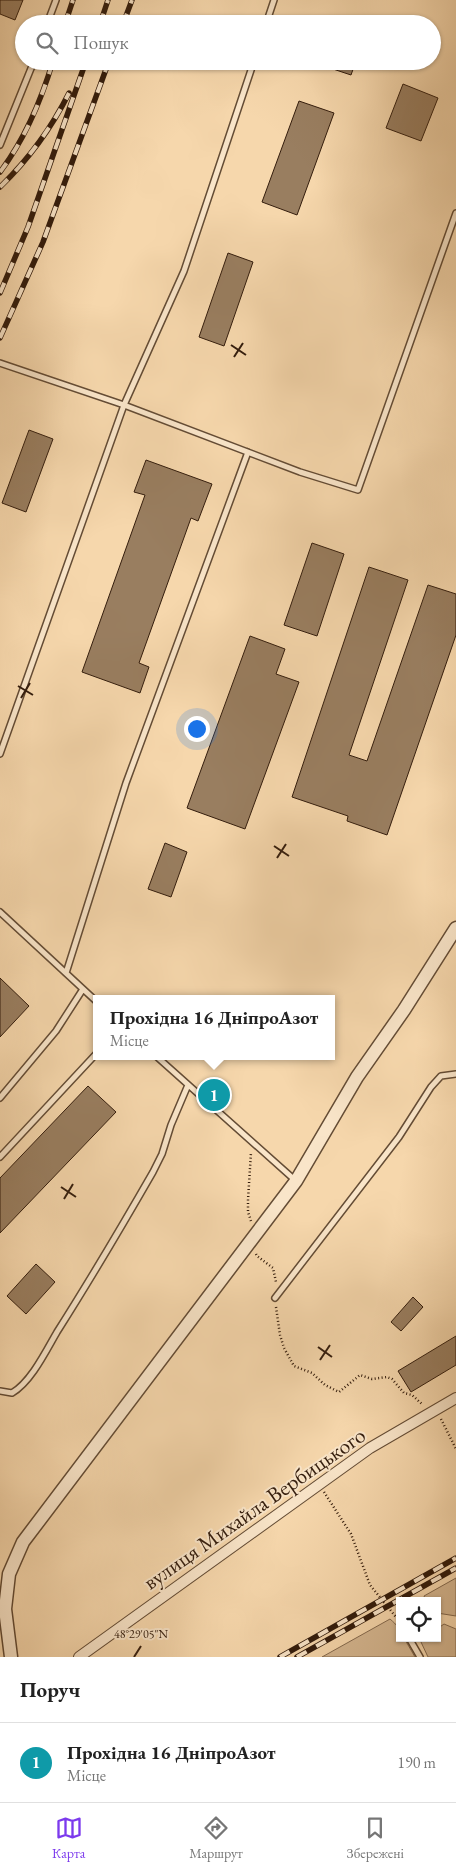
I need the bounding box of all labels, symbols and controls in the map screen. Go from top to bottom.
search box [15,15,441,70]
icon: search [33,29,61,57]
text: Пошук [73,30,129,55]
your location [184,716,210,742]
popup [93,995,335,1060]
text: Прохідна 16 ДніпроАзот [110,1005,318,1030]
text: Місце [110,1030,149,1051]
pin: 1 [198,1076,230,1114]
street label: вулиця Михайла Вербицького [137,1420,371,1596]
map controls [396,1597,441,1642]
button: locate [396,1597,441,1642]
text: 48°29'05"N [114,1626,168,1642]
text: Поруч [20,1676,80,1703]
text: Прохідна 16 ДніпроАзот [67,1740,276,1765]
text: 1 [32,1752,40,1773]
text: 190 m [397,1752,436,1773]
text: Місце [67,1765,106,1786]
tab: Карта [52,1814,85,1862]
tab: Маршрут [189,1814,243,1862]
tab: Збережені [347,1814,404,1862]

